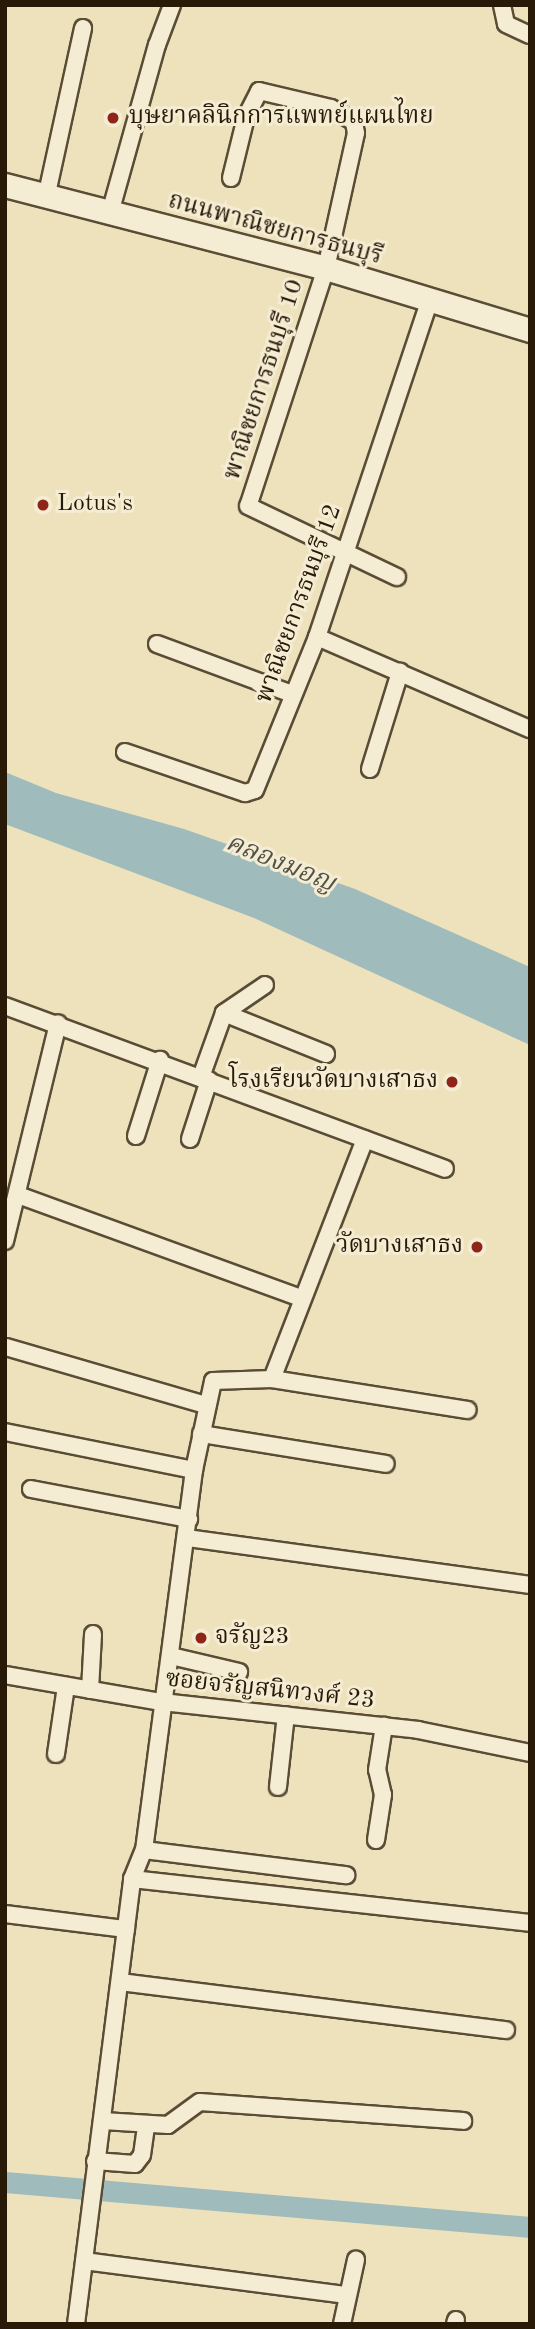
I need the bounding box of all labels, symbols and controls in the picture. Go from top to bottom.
place label: บุษยาคลินิกการแพทย์แผนไทย [129,104,433,132]
marker: บุษยาคลินิกการแพทย์แผนไทย [103,108,123,128]
street label: ถนนพาณิชยการธนบุรี [165,188,385,272]
street label: พาณิชยการธนบุรี 10 [219,276,311,484]
place label: Lotus's [57,491,133,519]
marker: Lotus's [35,497,51,513]
street label: พาณิชยการธนบุรี 12 [251,501,349,707]
water label: คลองมอญ [221,828,339,900]
place label: โรงเรียนวัดบางเสาธง [229,1068,438,1096]
marker: โรงเรียนวัดบางเสาธง [444,1074,460,1090]
place label: วัดบางเสาธง [336,1233,463,1261]
marker: วัดบางเสาธง [469,1239,485,1255]
place label: จรัญ23 [215,1624,289,1652]
marker: จรัญ23 [193,1630,209,1646]
street label: ซอยจรัญสนิทวงศ์ 23 [164,1666,376,1716]

